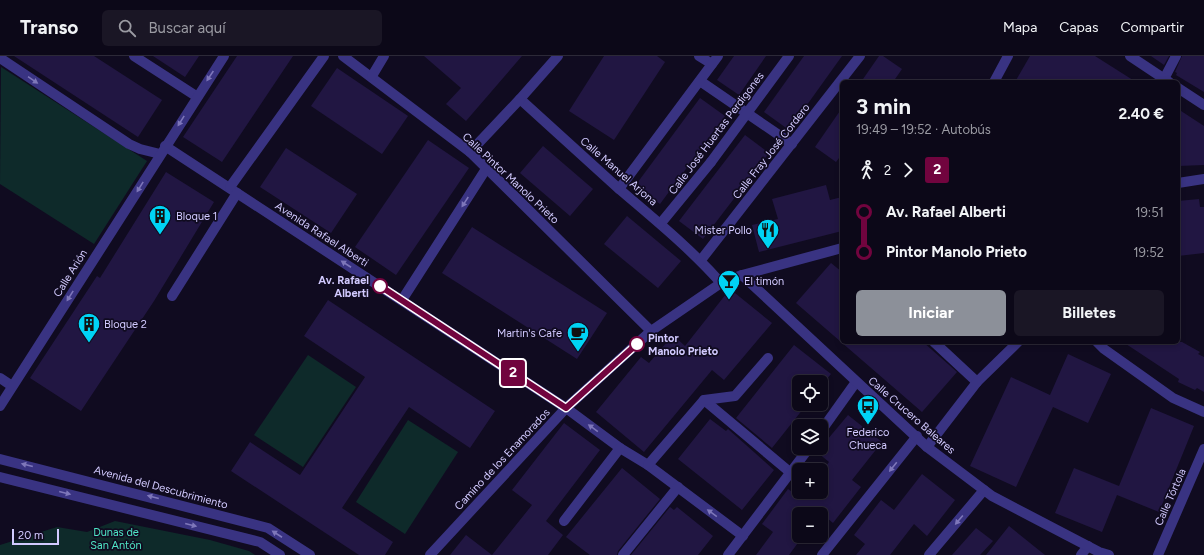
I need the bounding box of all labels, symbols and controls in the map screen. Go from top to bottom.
search box [102,10,382,46]
text: Transo [20,16,78,39]
icon: search [116,17,138,39]
text: Buscar aquí [148,19,226,37]
text: Mapa [1003,19,1037,36]
text: Capas [1059,19,1098,36]
text: Compartir [1120,19,1184,36]
street label: Calle José Huertas Perdigones [666,70,767,197]
one-way arrow [206,71,214,81]
one-way arrow [27,76,38,83]
text: 3 min [856,93,911,120]
street label: Calle Fray José Cordero [730,101,813,201]
text: 2.40 € [1118,105,1164,123]
one-way arrow [177,115,184,127]
text: 19:49 – 19:52 · Autobús [856,122,991,137]
street label: Calle Pintor Manolo Prieto [460,130,562,226]
street label: Calle Manuel Arjona [578,134,660,208]
icon: walk [856,159,878,181]
icon: forward [897,159,919,181]
text: 2 [933,161,941,178]
text: 2 [884,163,891,178]
one-way arrow [136,181,143,192]
one-way arrow [461,197,469,207]
street label: Avenida Rafael Alberti [273,199,371,269]
building icon: Bloque 1 [147,203,173,236]
text: Av. Rafael Alberti [886,203,1006,221]
text: 19:51 [1135,205,1164,220]
place label: Bloque 1 [176,210,217,223]
restaurant icon: Mister Pollo [755,217,781,250]
place label: Mister Pollo [695,224,752,237]
text: Pintor Manolo Prieto [886,243,1027,261]
text: 19:52 [1133,245,1164,260]
street label: Calle Arión [51,247,90,299]
one-way arrow [340,260,352,267]
bar icon: El timón [716,268,742,301]
place label: Av. Rafael Alberti [318,274,369,300]
place label: El timón [744,275,784,288]
marker: Av. Rafael Alberti [372,278,388,294]
button: Iniciar [856,290,1006,336]
button: Billetes [1014,290,1164,336]
one-way arrow [66,291,74,301]
building icon: Bloque 2 [76,311,102,344]
place label: Bloque 2 [104,318,147,331]
cafe icon: Martin's Cafe [565,320,591,353]
place label: Martin's Cafe [497,327,562,340]
place label: Pintor Manolo Prieto [648,332,719,358]
marker: Pintor Manolo Prieto [629,336,645,352]
line badge: 2 [500,360,526,386]
text: 2 [509,364,517,381]
street label: Calle Crucero Baleares [866,374,958,457]
map controls [792,375,828,543]
button: locate [792,375,828,411]
bus stop icon: Federico Chueca [855,393,881,426]
street label: Camino de los Enamorados [452,406,553,513]
button: layers [792,419,828,455]
one-way arrow [587,423,598,432]
place label: Federico Chueca [847,426,889,452]
one-way arrow [888,461,897,472]
one-way arrow [20,462,32,468]
street label: Avenida del Descubrimiento [93,463,229,512]
button: + [792,463,828,499]
street label: Calle Tórtola [1152,467,1189,528]
one-way arrow [59,490,71,496]
one-way arrow [146,494,158,500]
button: − [792,507,828,543]
one-way arrow [707,508,718,517]
one-way arrow [954,514,963,525]
one-way arrow [185,522,197,528]
park label: Dunas de San Antón [90,526,142,552]
scale bar [12,527,59,546]
text: 20 m [18,529,43,542]
one-way arrow [272,530,282,538]

